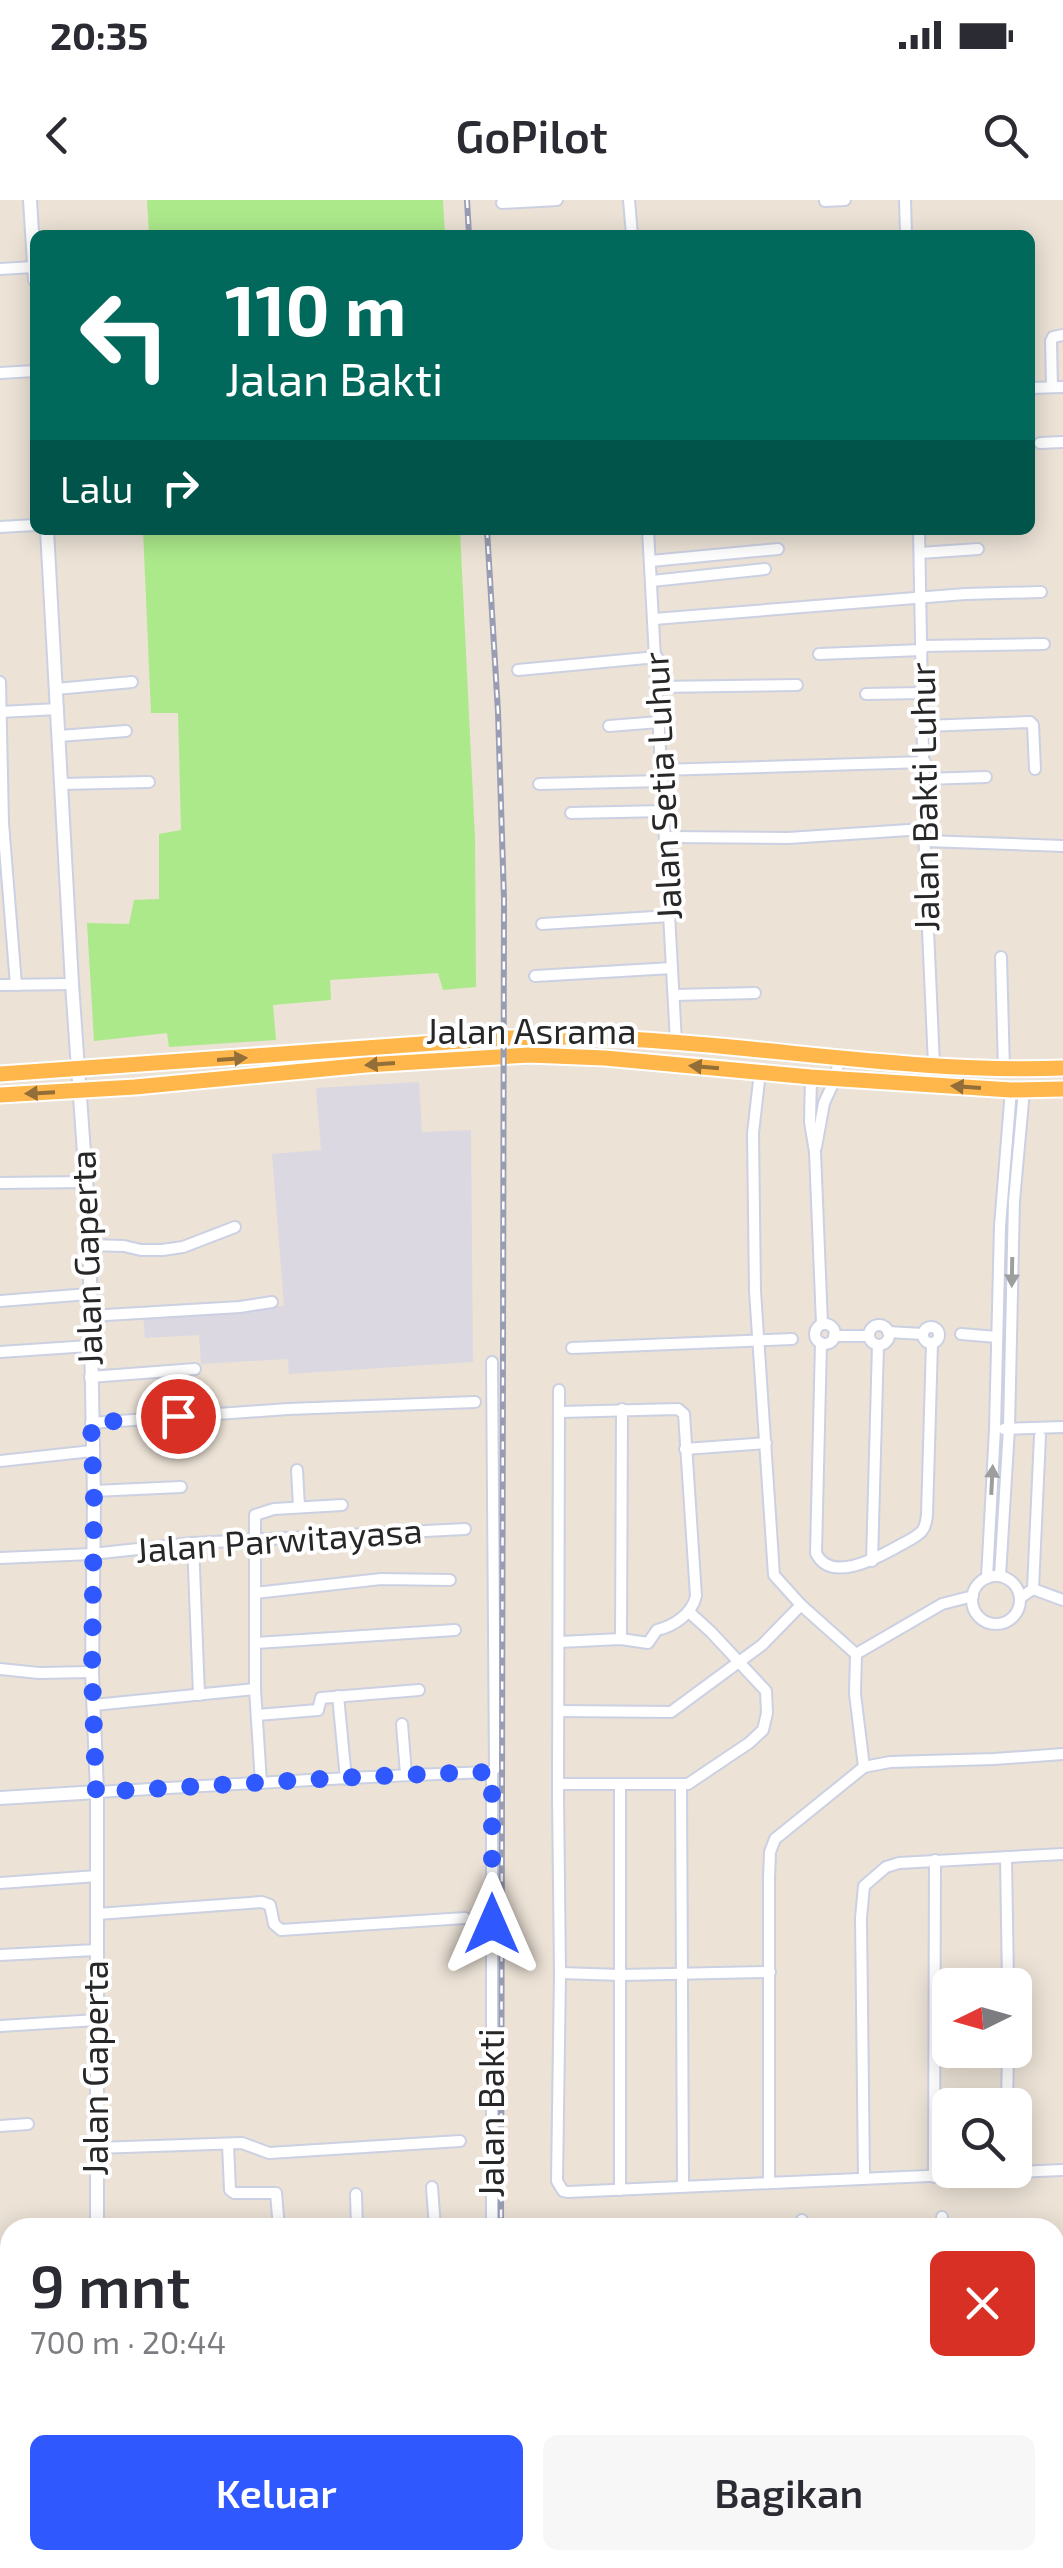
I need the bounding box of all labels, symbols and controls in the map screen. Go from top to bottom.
text: 20:35 [50,12,148,58]
icon: back [30,108,85,163]
text: GoPilot [455,108,608,162]
icon: search [978,108,1033,163]
text: 110 m [225,266,406,350]
icon: left [60,270,190,400]
text: Jalan Bakti [225,351,443,405]
icon: right [153,460,208,515]
text: Lalu [60,465,133,511]
street label: Jalan Setia Luhur [633,651,689,921]
street label: Jalan Bakti Luhur [900,662,946,932]
street label: Jalan Asrama [426,1009,636,1051]
one-way arrow [216,1050,248,1066]
one-way arrow [364,1056,396,1072]
one-way arrow [688,1058,720,1074]
one-way arrow [949,1078,981,1094]
one-way arrow [24,1085,55,1101]
street label: Jalan Gaperta [60,1150,110,1367]
one-way arrow [1003,1257,1019,1289]
pin [136,1374,221,1459]
icon: arrive [151,1389,206,1444]
one-way arrow [984,1464,1000,1496]
street label: Jalan Parwitayasa [134,1508,424,1570]
position arrow [440,1872,544,1976]
street label: Jalan Gaperta [73,1960,115,2176]
north arrow [932,1968,1032,2068]
map controls [932,1968,1032,2188]
street label: Jalan Bakti [469,2028,511,2198]
button: search [932,2088,1032,2188]
text: 9 mnt [30,2248,190,2320]
button: close [930,2251,1035,2356]
text: 700 m · 20:44 [30,2322,226,2360]
button: Keluar [30,2435,523,2550]
button: Bagikan [543,2435,1035,2550]

